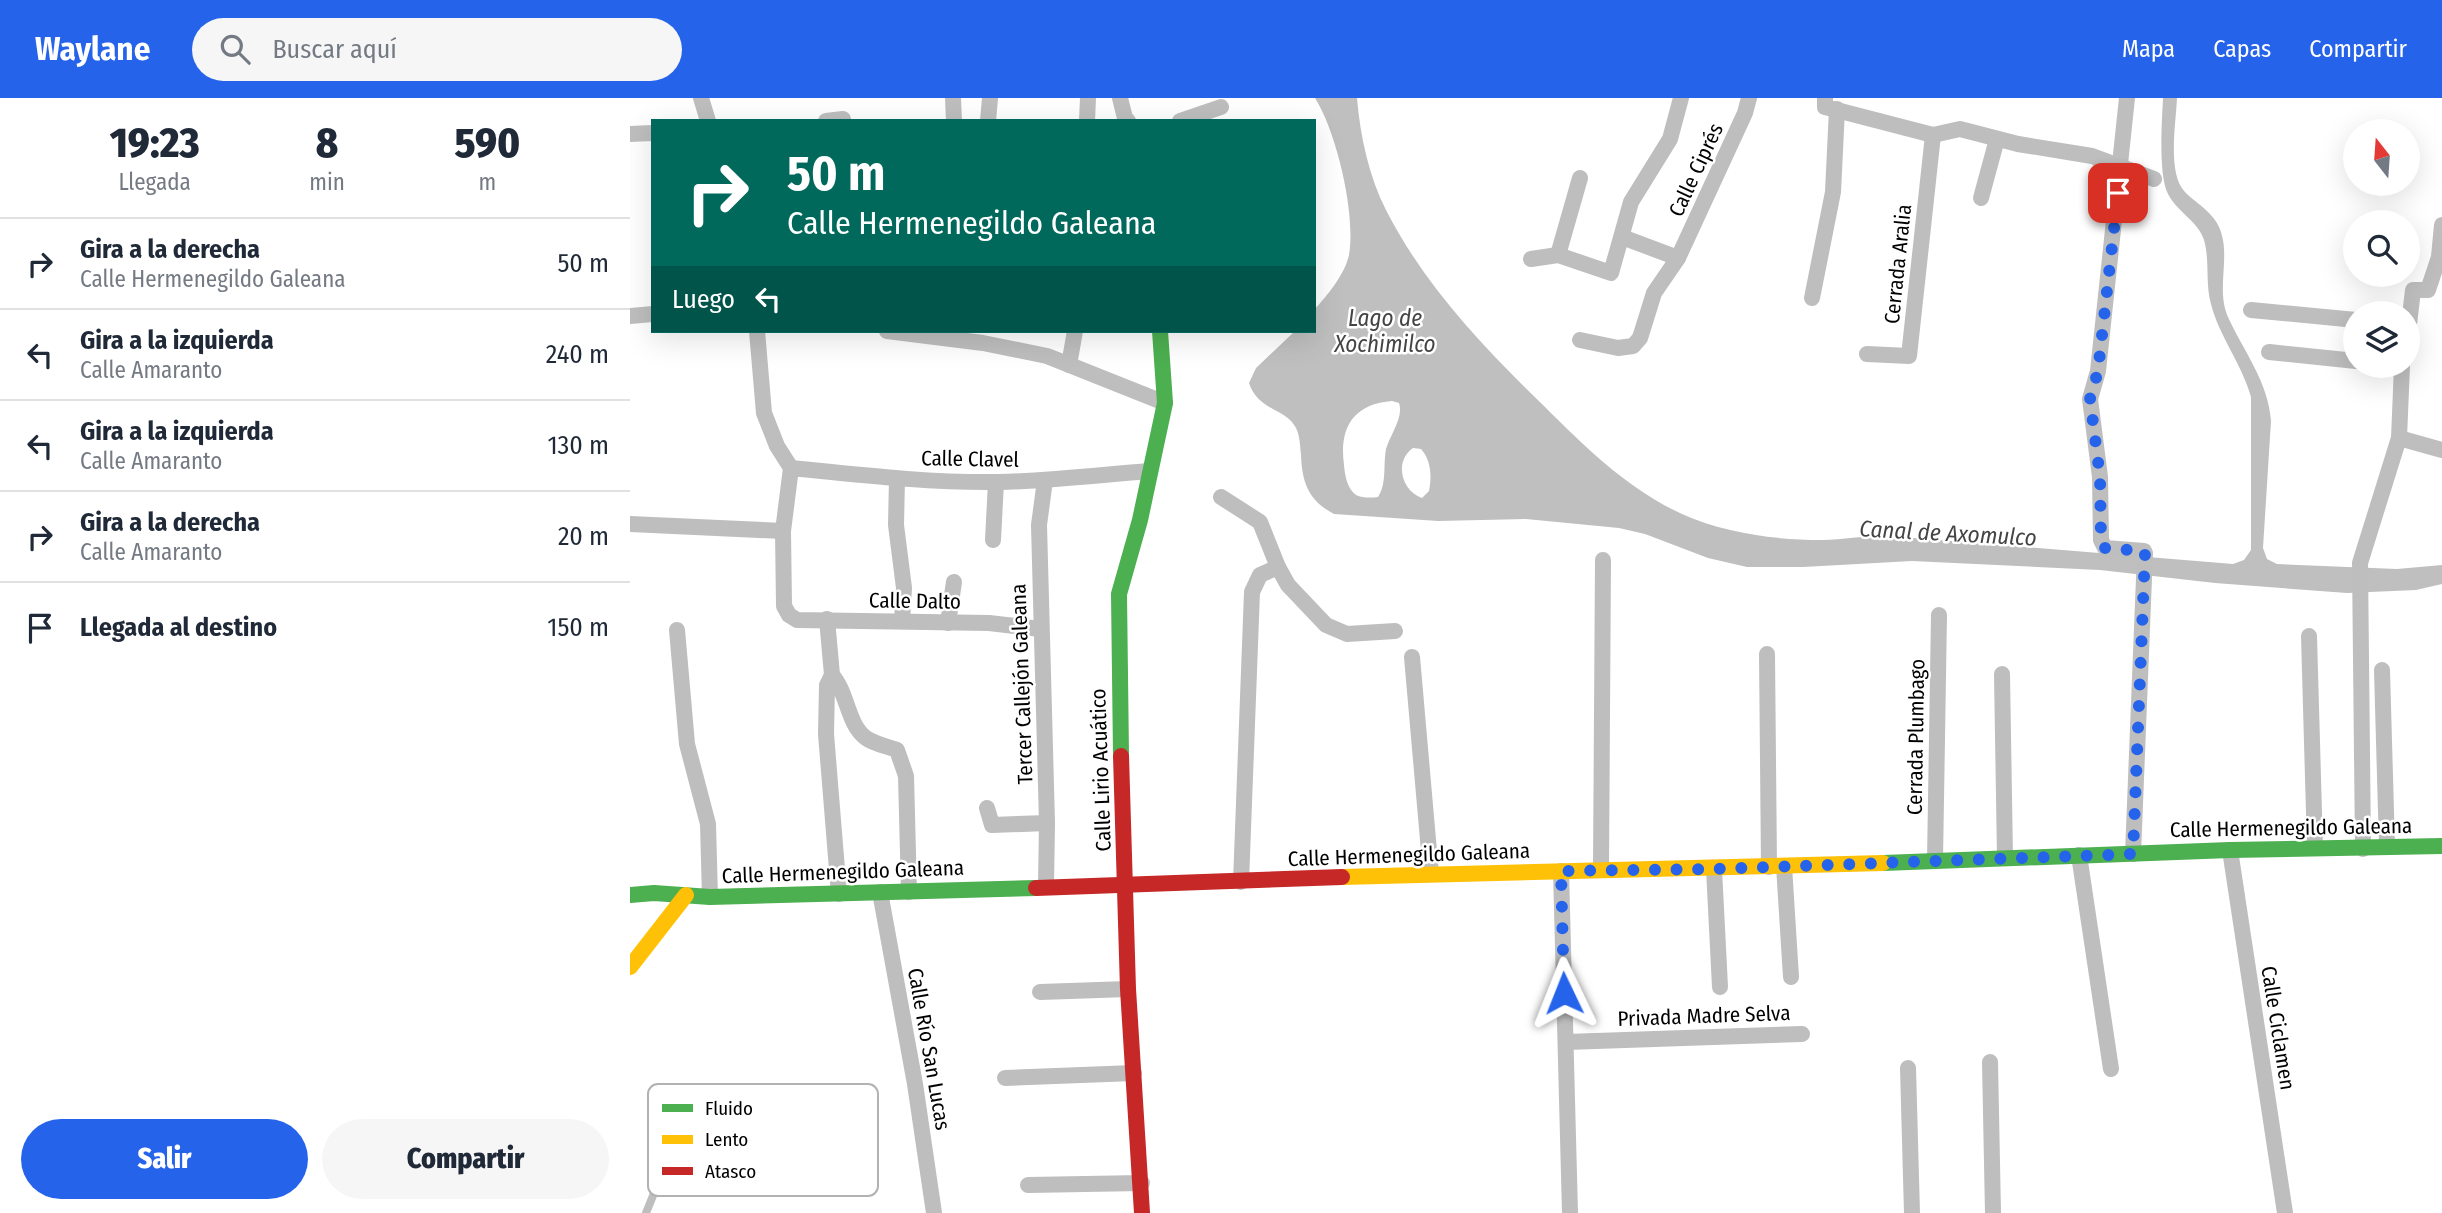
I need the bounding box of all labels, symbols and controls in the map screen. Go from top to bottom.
search box [192,18,682,81]
text: Waylane [35,29,150,69]
icon: search [216,30,254,68]
text: Buscar aquí [272,34,397,65]
text: Mapa [2122,35,2175,63]
text: Capas [2213,35,2271,63]
text: Compartir [2309,35,2407,63]
text: 19:23 [110,118,200,168]
text: 8 [316,118,338,168]
text: 590 [455,118,520,168]
street label: Calle Ciprés [1663,119,1729,221]
north arrow [2343,119,2420,196]
map controls [2343,119,2420,378]
text: 50 m [787,144,885,203]
icon: right [672,147,763,238]
pin [2088,163,2148,223]
text: Llegada [118,168,191,196]
text: min [309,168,345,196]
text: m [479,168,496,196]
icon: arrive [2099,174,2137,212]
street label: Cerrada Aralia [1879,203,1917,325]
text: Calle Hermenegildo Galeana [787,204,1156,242]
button: search [2343,210,2420,287]
text: Gira a la derecha [80,234,260,265]
icon: right [21,245,59,283]
text: 50 m [557,248,609,279]
text: Calle Hermenegildo Galeana [80,265,346,293]
icon: left [749,280,787,318]
text: Luego [672,284,735,315]
button: layers [2343,301,2420,378]
water label: Lago de Xochimilco [1333,304,1436,358]
text: Gira a la izquierda [80,325,274,356]
icon: left [21,336,59,374]
text: 240 m [546,339,609,370]
text: Calle Amaranto [80,356,222,384]
text: Gira a la izquierda [80,416,274,447]
icon: left [21,427,59,465]
text: 130 m [547,430,609,461]
street label: Calle Clavel [921,445,1020,473]
text: Calle Amaranto [80,447,222,475]
text: Gira a la derecha [80,507,260,538]
water label: Canal de Axomulco [1859,514,2037,552]
icon: right [21,518,59,556]
text: 20 m [558,521,609,552]
text: Calle Amaranto [80,538,222,566]
street label: Tercer Callejón Galeana [1006,583,1038,785]
street label: Calle Dalto [869,587,961,615]
icon: arrive [21,609,59,647]
text: Llegada al destino [80,612,277,643]
text: 150 m [547,612,609,643]
street label: Cerrada Plumbago [1902,659,1930,815]
street label: Calle Lirio Acuático [1085,688,1117,852]
street label: Calle Hermenegildo Galeana [2170,813,2412,843]
street label: Calle Hermenegildo Galeana [1287,838,1531,872]
street label: Calle Hermenegildo Galeana [721,855,965,889]
position arrow [1527,956,1601,1030]
street label: Calle Ciclamen [2255,964,2301,1092]
street label: Calle Río San Lucas [902,966,956,1132]
street label: Privada Madre Selva [1617,1000,1791,1032]
legend [648,1084,878,1196]
text: Fluido [705,1097,753,1120]
button: Salir [21,1119,308,1199]
button: Compartir [322,1119,609,1199]
text: Lento [705,1128,748,1151]
text: Atasco [705,1160,756,1183]

